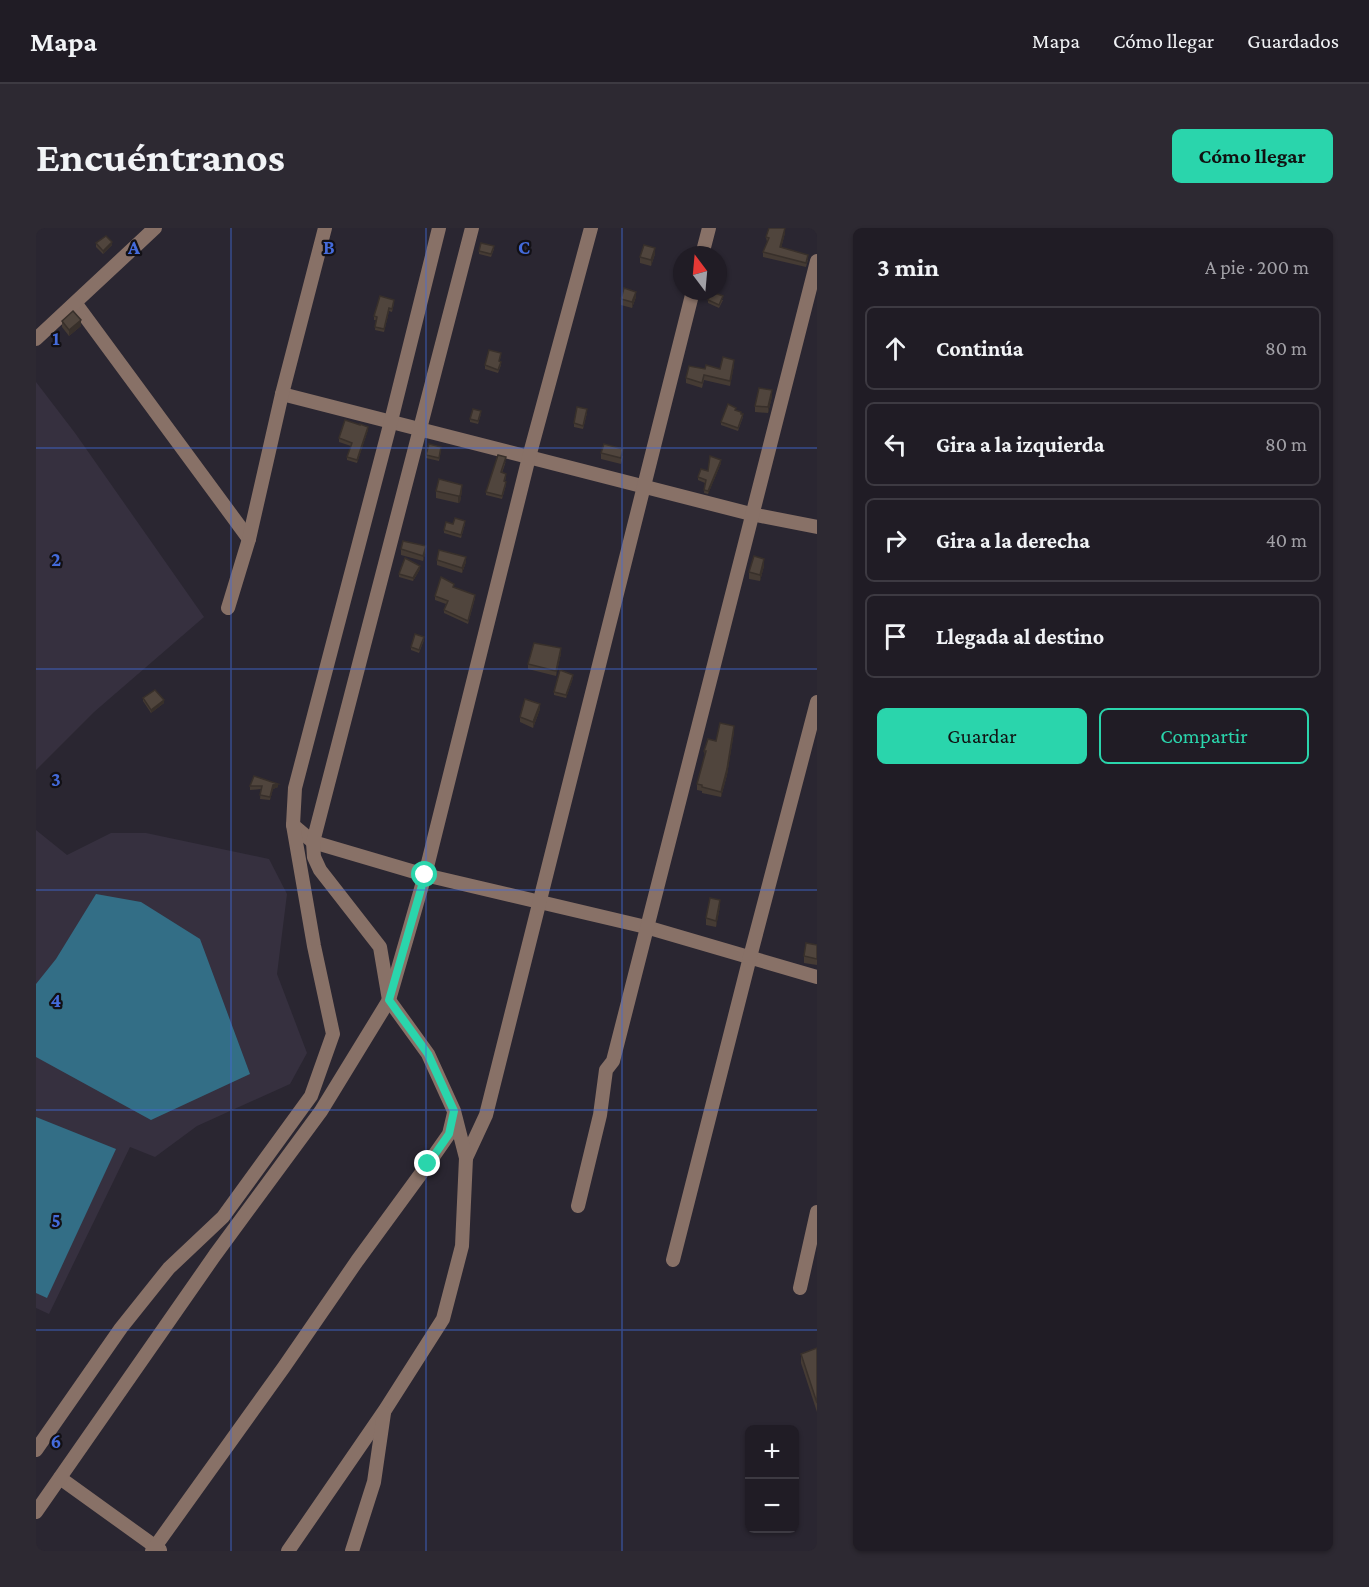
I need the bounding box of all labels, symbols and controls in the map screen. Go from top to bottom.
text: Mapa [30,26,97,57]
text: Mapa [1032,29,1080,53]
text: Cómo llegar [1113,29,1214,53]
text: Guardados [1247,29,1339,53]
button: Cómo llegar [1172,129,1333,183]
text: Encuéntranos [36,133,285,180]
text: A [127,236,141,258]
text: B [323,236,335,258]
text: C [518,236,530,258]
north arrow [673,246,727,300]
text: 3 min [877,253,939,282]
text: A pie · 200 m [1205,256,1309,278]
text: 1 [52,327,60,349]
icon: ahead [879,332,912,365]
text: Continúa [936,336,1023,361]
text: 80 m [1265,337,1307,359]
icon: left [879,428,912,461]
text: Gira a la izquierda [936,432,1105,457]
text: 80 m [1265,433,1307,455]
icon: right [879,524,912,557]
text: Gira a la derecha [936,528,1090,553]
text: 40 m [1266,529,1307,551]
text: 2 [51,548,61,570]
icon: arrive [879,620,912,653]
text: Llegada al destino [936,624,1104,649]
button: Guardar [877,708,1087,764]
button: Compartir [1099,708,1309,764]
text: 3 [51,768,61,790]
route start [411,861,437,887]
text: 4 [51,989,62,1011]
route end [414,1150,440,1176]
text: 5 [51,1209,61,1231]
map controls [745,1425,799,1533]
button: + [745,1425,799,1479]
text: 6 [51,1430,61,1452]
button: − [745,1479,799,1533]

